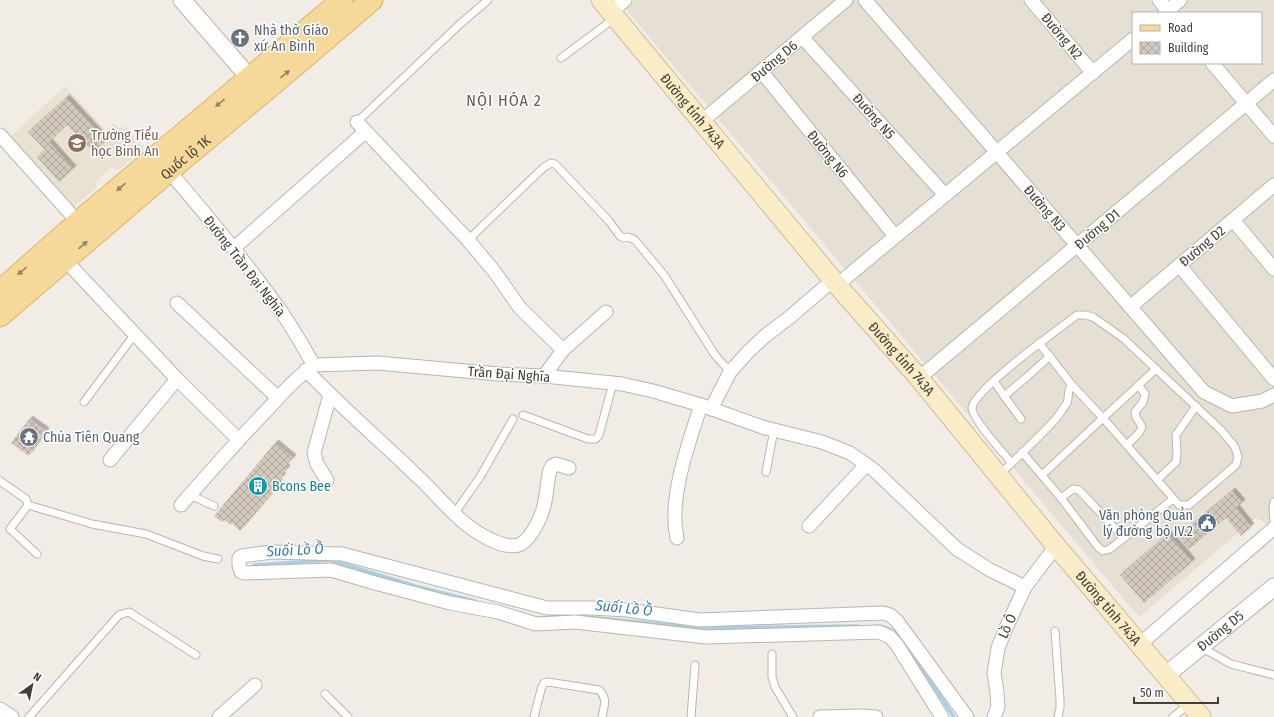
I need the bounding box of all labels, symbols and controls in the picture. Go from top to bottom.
street label: Đường N2 [1037,10,1086,63]
legend [1132,12,1262,64]
text: Road [1168,21,1193,35]
place label: Nhà thờ Giáo xứ An Bình [254,22,329,55]
church icon: Nhà thờ Giáo xứ An Bình [229,27,251,49]
street label: Đường D6 [748,37,801,86]
text: Building [1168,41,1209,55]
one-way arrow [280,70,291,79]
street label: Đường tỉnh 743A [656,70,729,153]
street label: Đường N5 [849,90,899,143]
district label: NỘI HÓA 2 [466,91,542,110]
one-way arrow [214,98,225,107]
place label: Trường Tiểu học Bình An [91,126,159,160]
street label: Đường N6 [803,127,852,181]
school or university icon: Trường Tiểu học Bình An [66,132,88,154]
street label: Quốc lộ 1K [157,132,215,183]
one-way arrow [115,182,126,191]
street label: Đường N3 [1020,182,1069,235]
street label: Đường D1 [1071,206,1123,253]
street label: Đường Trần Đại Nghĩa [200,212,290,320]
street label: Đường D2 [1176,222,1229,270]
one-way arrow [77,241,88,250]
one-way arrow [17,267,27,276]
street label: Đường tỉnh 743A [865,319,938,400]
street label: Trần Đại Nghĩa [467,362,551,386]
temple icon: Chùa Tiên Quang [18,426,40,448]
place label: Chùa Tiên Quang [43,429,140,446]
building icon: Bcons Bee [247,475,269,497]
place label: Bcons Bee [272,478,331,495]
place label: Văn phòng Quản lý đường bộ IV.2 [1099,507,1193,540]
public building icon: Văn phòng Quản lý đường bộ IV.2 [1196,512,1218,534]
water label: Suối Lồ Ồ [265,538,324,561]
street label: Đường tỉnh 743A [1072,568,1145,649]
water label: Suối Lồ Ồ [594,594,654,620]
street label: Đường D5 [1194,607,1247,655]
street label: Lồ Ô [994,611,1020,641]
north arrow [12,665,52,705]
text: N [31,670,43,684]
scale bar [1134,679,1218,705]
text: 50 m [1140,686,1164,700]

